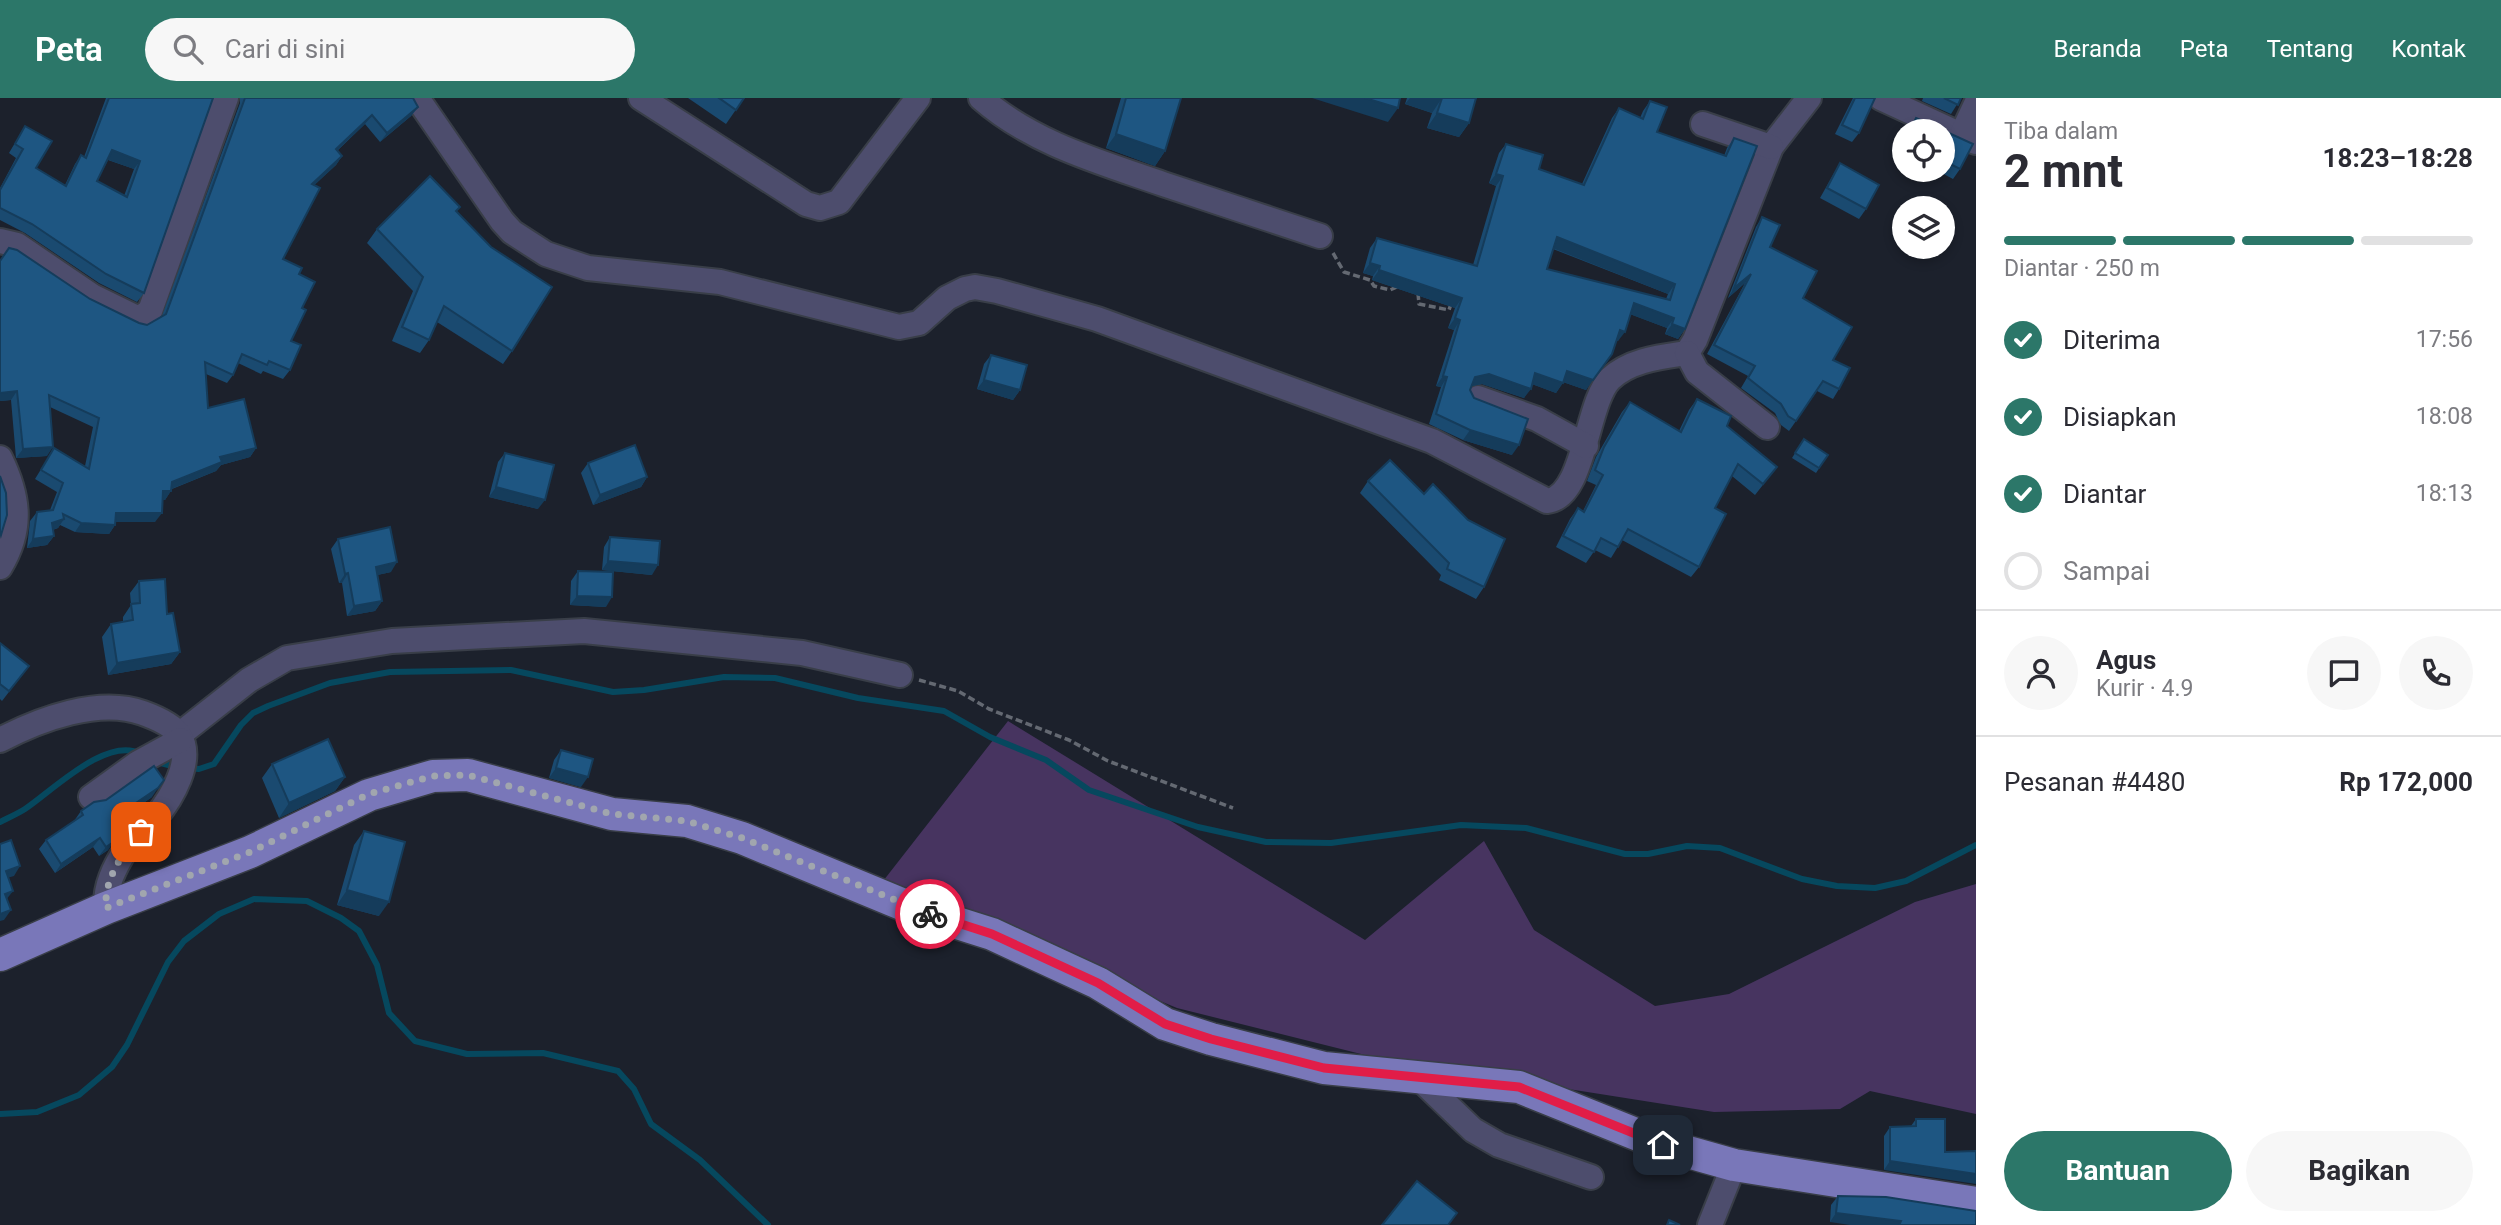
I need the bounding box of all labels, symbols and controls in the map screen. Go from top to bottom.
search box [145,18,635,81]
text: Peta [35,30,103,69]
icon: search [169,30,207,68]
text: Cari di sini [225,34,345,64]
text: Beranda [2054,35,2142,63]
text: Peta [2180,35,2228,63]
text: Tentang [2266,35,2353,63]
text: Kontak [2391,35,2466,63]
text: Tiba dalam [2004,118,2118,145]
map controls [1892,119,1955,259]
button: locate [1892,119,1955,182]
text: 18:23–18:28 [2323,143,2473,173]
text: 2 mnt [2004,144,2123,198]
button: layers [1892,196,1955,259]
text: Diantar · 250 m [2004,255,2160,282]
icon: check [2004,321,2042,359]
text: Diterima [2063,325,2161,355]
text: 17:56 [2416,326,2473,353]
icon: check [2004,398,2042,436]
text: Disiapkan [2063,402,2177,432]
text: 18:08 [2416,403,2473,430]
icon: check [2004,475,2042,513]
text: Diantar [2063,479,2146,509]
text: 18:13 [2416,480,2473,507]
text: Sampai [2063,556,2150,586]
button: person [2004,636,2078,710]
button: chat [2307,636,2381,710]
button: phone [2399,636,2473,710]
text: Agus [2096,645,2156,675]
text: Kurir · 4.9 [2096,675,2193,702]
text: Pesanan #4480 [2004,767,2185,797]
text: Rp 172,000 [2339,767,2473,797]
pin [111,802,171,862]
icon: bag [122,813,160,851]
courier [895,879,965,949]
icon: bike [911,895,949,933]
pin [1633,1115,1693,1175]
icon: home [1644,1126,1682,1164]
button: Bantuan [2004,1131,2232,1211]
button: Bagikan [2246,1131,2473,1211]

